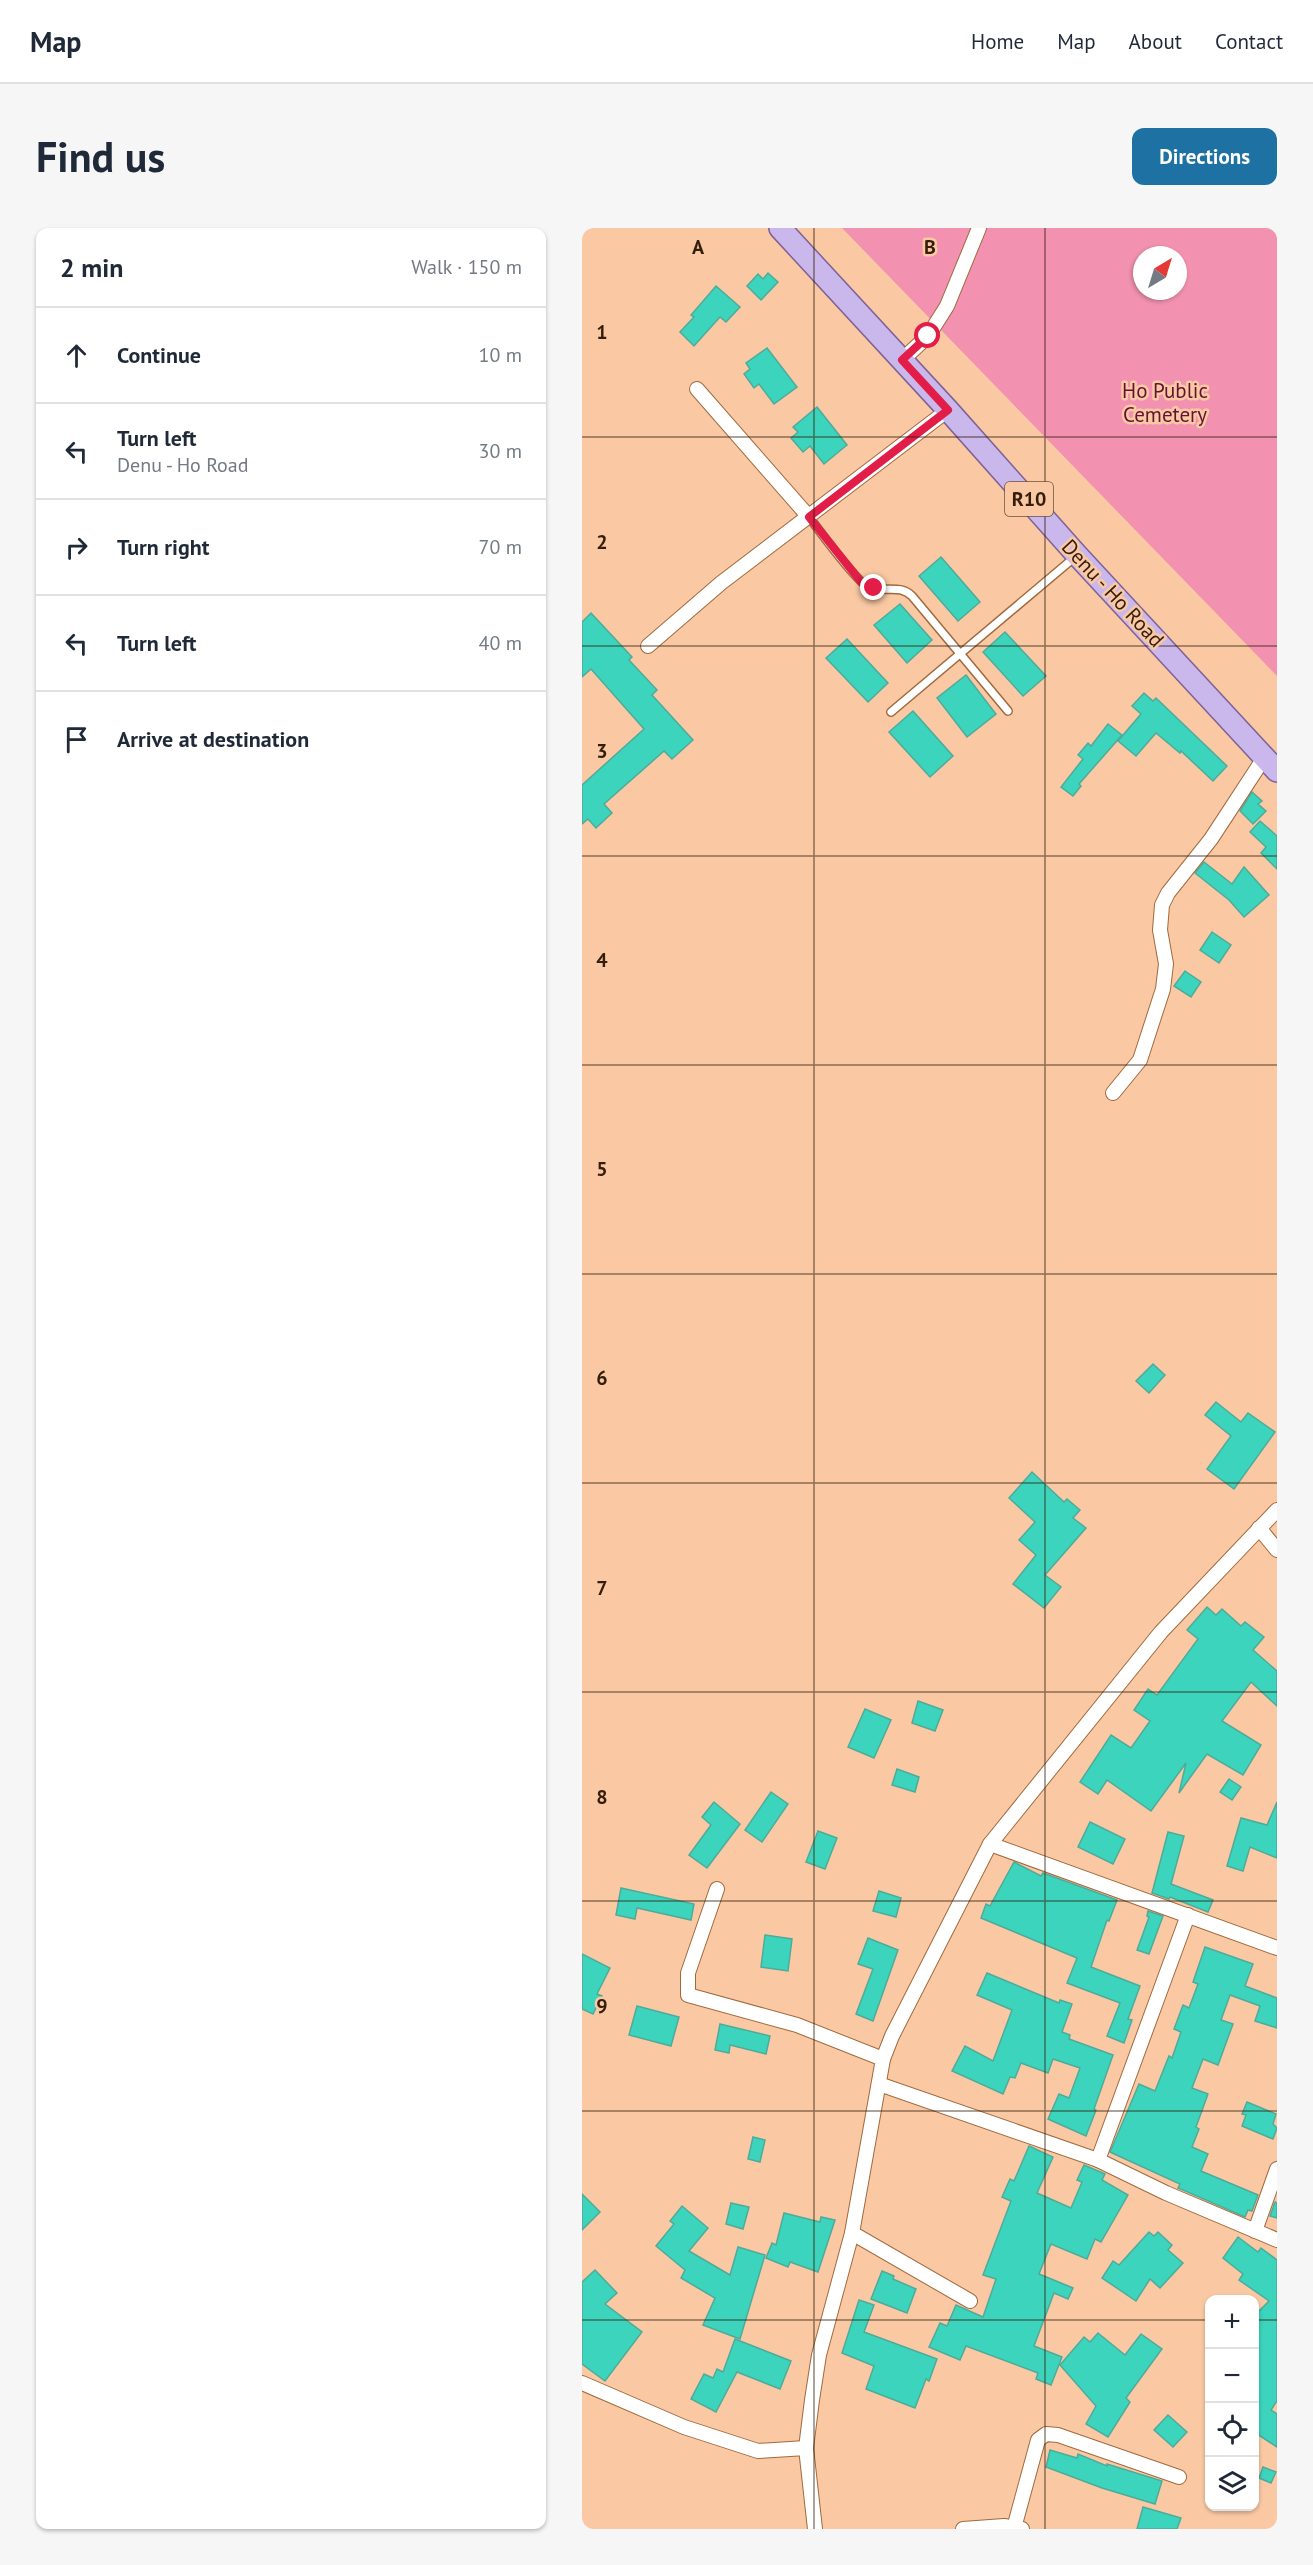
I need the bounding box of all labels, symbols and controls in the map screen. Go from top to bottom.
text: Map [30,23,81,60]
text: Home [971,28,1024,55]
text: Map [1057,28,1096,55]
text: About [1129,28,1182,55]
text: Contact [1215,28,1283,55]
button: Directions [1132,128,1277,185]
text: Find us [36,129,165,184]
text: A [692,234,705,260]
text: B [924,234,936,260]
north arrow [1133,246,1187,300]
text: 2 min [60,251,123,284]
text: Walk · 150 m [411,254,522,280]
text: 1 [596,319,608,345]
route start [914,322,940,348]
icon: ahead [60,339,93,372]
text: Continue [117,341,201,369]
text: 10 m [479,342,522,368]
park label: Ho Public Cemetery [1122,377,1208,428]
text: Turn left [117,424,197,452]
icon: left [60,435,93,468]
text: 30 m [479,438,522,464]
text: Denu - Ho Road [117,452,248,478]
road number: R10 [1005,482,1053,516]
text: 2 [596,529,608,555]
icon: right [60,531,93,564]
text: Turn right [117,533,209,561]
street label: Denu - Ho Road [1056,533,1170,653]
text: 70 m [479,534,522,560]
route end [860,574,886,600]
icon: left [60,627,93,660]
text: Turn left [117,629,197,657]
text: 40 m [479,630,522,656]
icon: arrive [60,723,93,756]
text: Arrive at destination [117,725,309,753]
text: 3 [596,738,608,764]
text: 4 [596,947,608,973]
text: 5 [596,1156,608,1182]
text: 6 [596,1365,608,1391]
text: 7 [596,1575,608,1601]
text: 8 [596,1784,608,1810]
text: 9 [596,1993,608,2019]
map controls [1205,2295,1259,2511]
button: + [1205,2295,1259,2349]
button: − [1205,2349,1259,2403]
button: locate [1205,2403,1259,2457]
button: layers [1205,2457,1259,2511]

